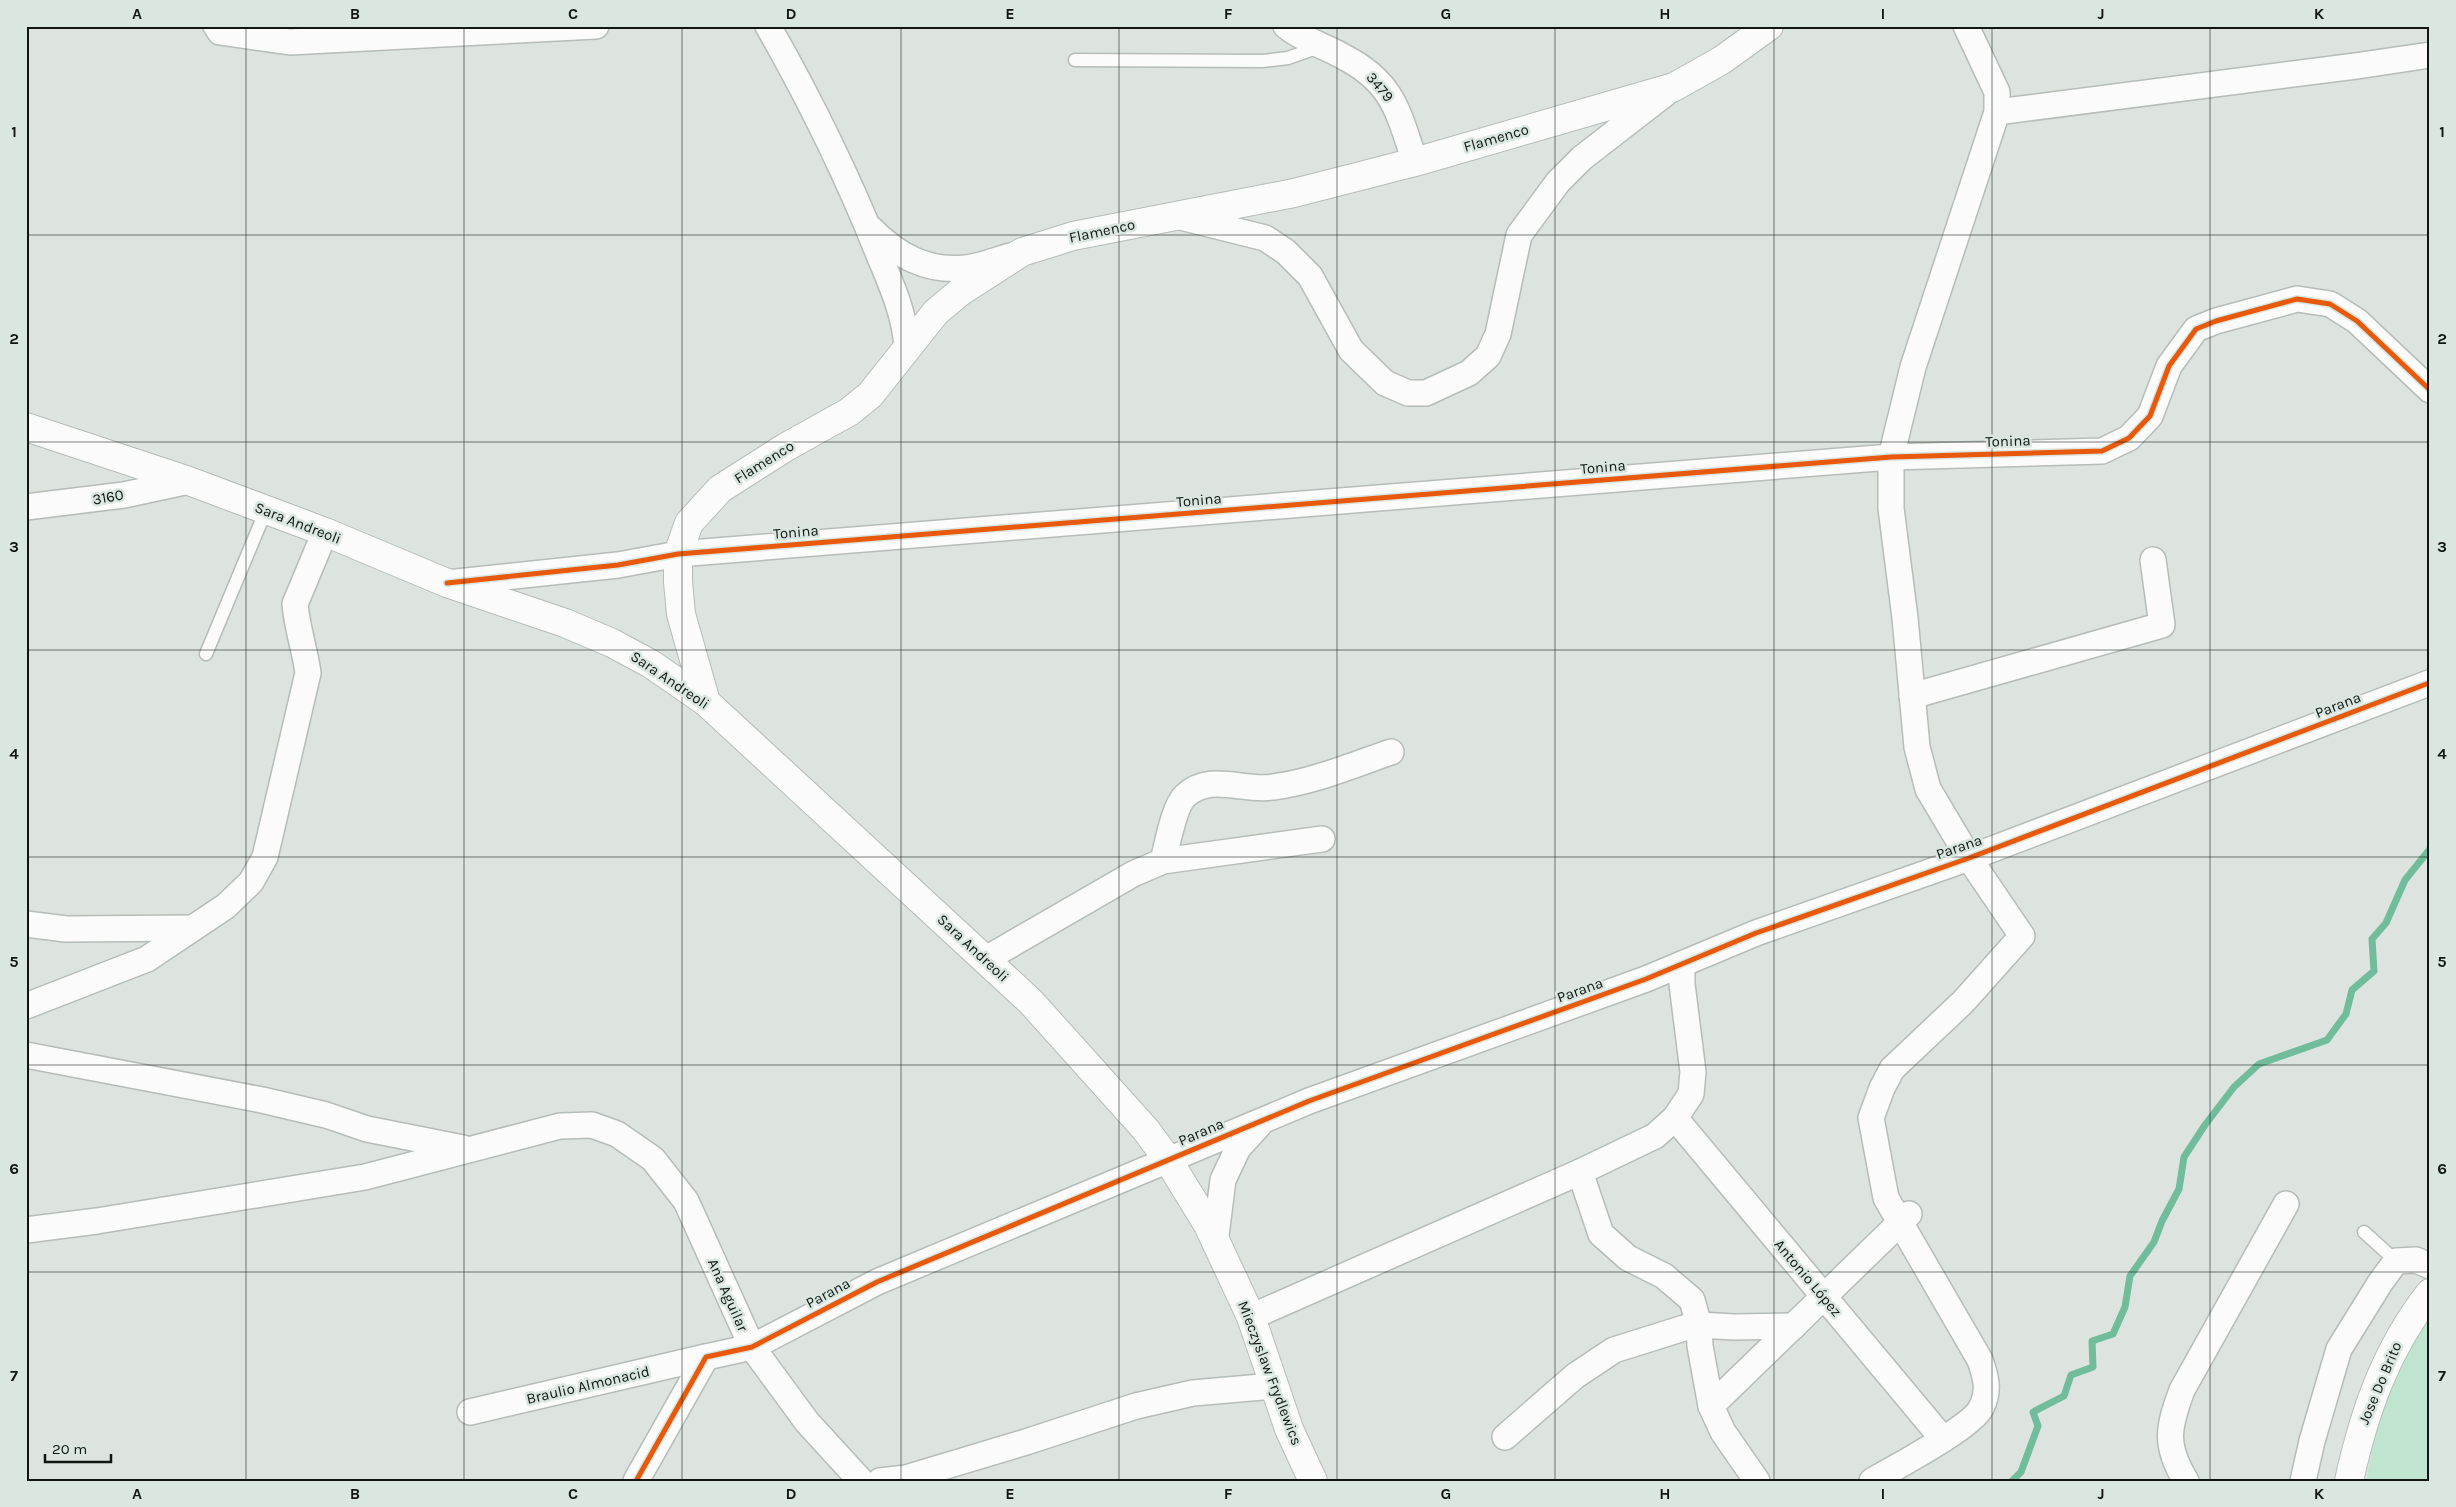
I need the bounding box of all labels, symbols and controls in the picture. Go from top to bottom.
text: A [132,4,142,23]
text: B [350,4,360,23]
text: C [568,4,578,23]
text: D [786,4,797,23]
text: E [1005,4,1015,23]
text: F [1224,4,1233,23]
text: G [1441,4,1451,23]
text: H [1659,4,1671,23]
text: I [1881,4,1885,23]
text: J [2097,4,2105,23]
text: K [2314,4,2325,23]
street label: 3479 [1363,69,1397,105]
street label: Flamenco [1461,120,1531,156]
text: 1 [11,122,17,141]
text: 1 [2439,122,2445,141]
street label: Flamenco [1067,215,1137,247]
text: 2 [9,329,19,348]
text: 2 [2437,329,2447,348]
street label: Tonina [1985,431,2031,451]
street label: Flamenco [731,437,797,487]
street label: Tonina [1580,456,1626,478]
street label: 3160 [91,485,125,509]
street label: Tonina [1176,489,1222,511]
street label: Sara Andreoli [252,498,344,548]
street label: Tonina [773,521,819,543]
text: 3 [9,537,19,556]
text: 3 [2437,537,2447,556]
street label: Sara Andreoli [627,647,713,713]
street label: Parana [2313,688,2363,722]
text: 4 [9,744,19,763]
text: 4 [2437,744,2447,763]
street label: Parana [1934,831,1984,863]
street label: Sara Andreoli [934,910,1012,986]
text: 5 [9,952,19,971]
text: 5 [2437,952,2447,971]
street label: Parana [1555,973,1605,1007]
street label: Parana [1176,1114,1226,1150]
text: 6 [9,1159,19,1178]
text: 6 [2437,1159,2447,1178]
street label: Antonio López [1770,1236,1846,1320]
street label: Ana Aguilar [704,1256,752,1335]
street label: Parana [803,1274,853,1312]
street label: Mieczyslaw Frydlewics [1234,1298,1306,1448]
street label: Jose Do Brito [2355,1339,2405,1427]
street label: Braulio Almonacid [525,1362,651,1408]
text: 7 [10,1366,18,1385]
text: 7 [2438,1366,2446,1385]
scale bar [45,1432,111,1464]
text: 20 m [52,1440,87,1458]
text: A [132,1484,142,1503]
text: B [350,1484,360,1503]
text: C [568,1484,578,1503]
text: D [786,1484,797,1503]
text: E [1005,1484,1015,1503]
text: F [1224,1484,1233,1503]
text: G [1441,1484,1451,1503]
text: H [1659,1484,1671,1503]
text: I [1881,1484,1885,1503]
text: J [2097,1484,2105,1503]
text: K [2314,1484,2325,1503]

